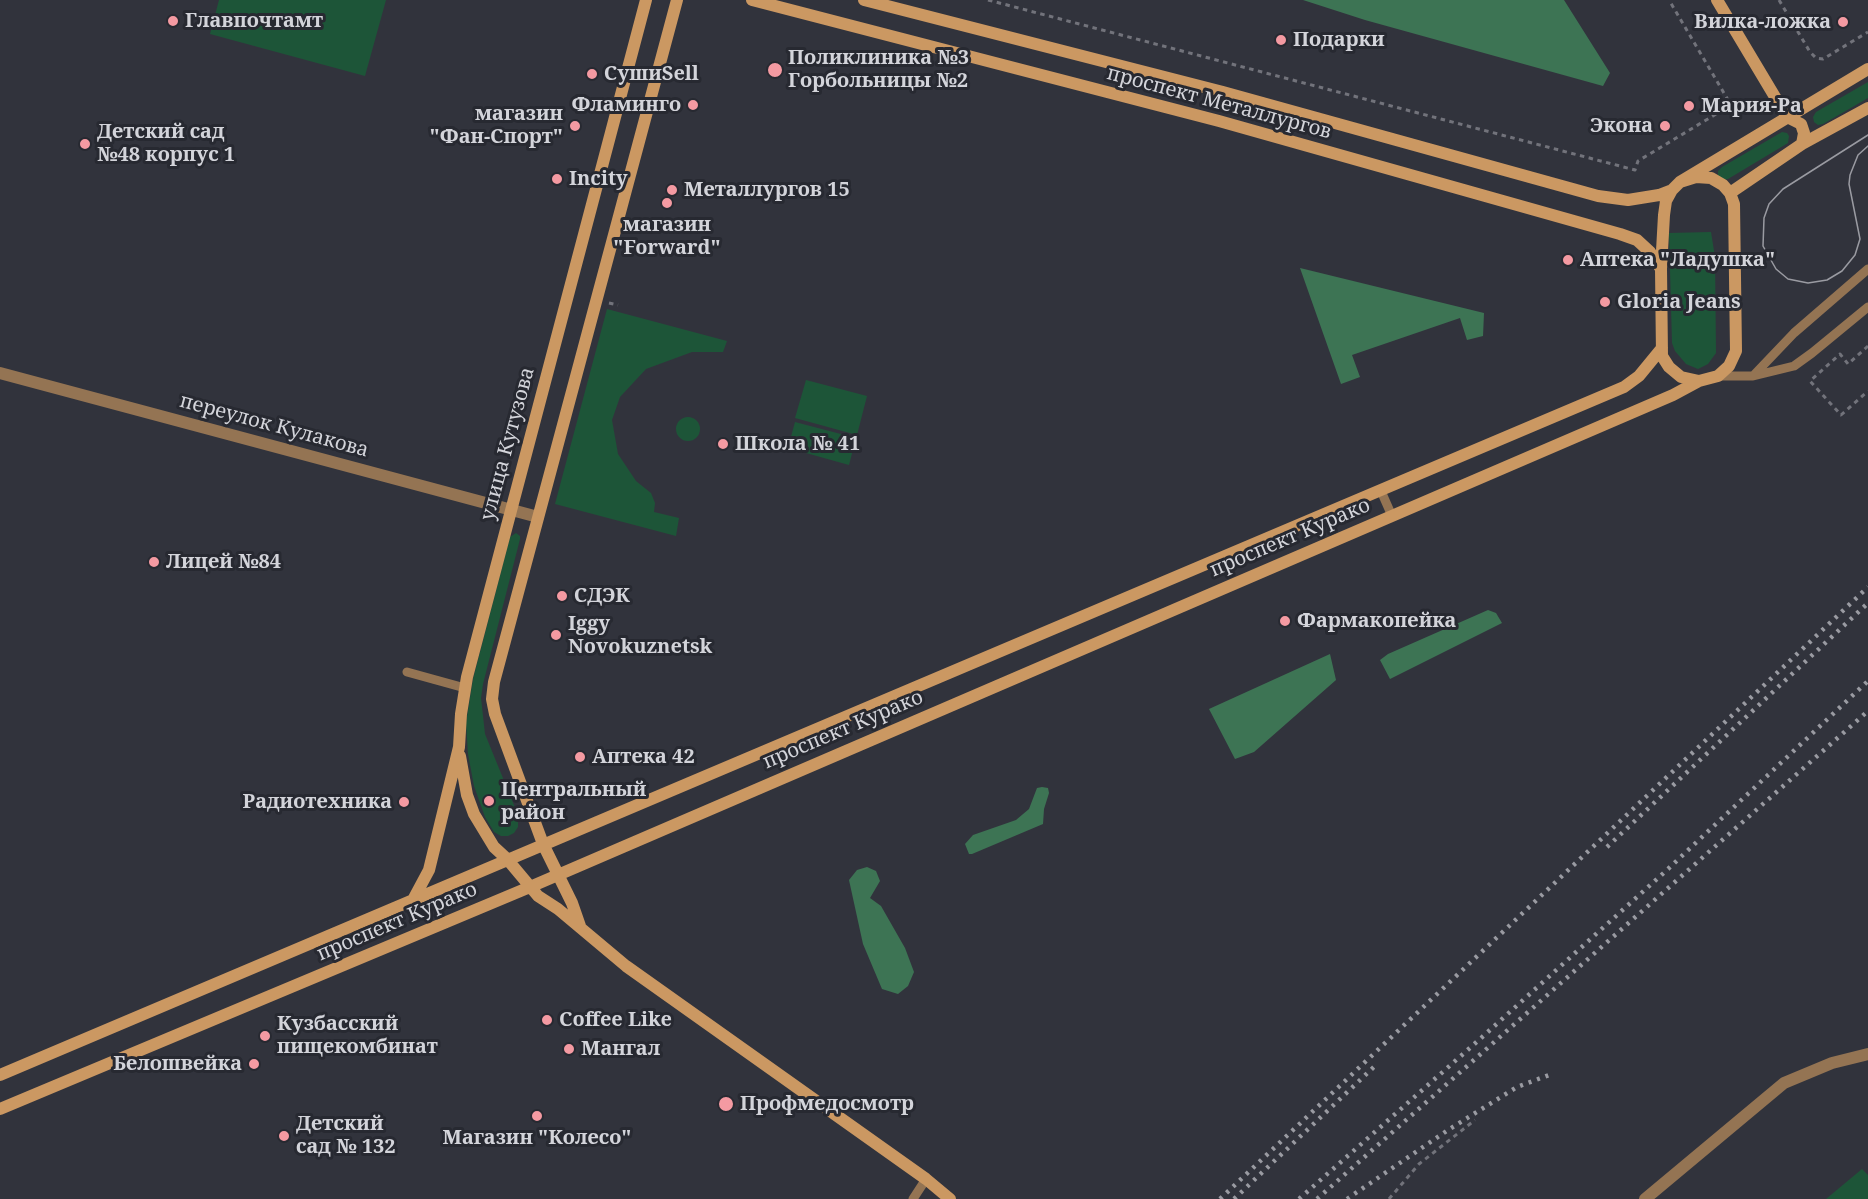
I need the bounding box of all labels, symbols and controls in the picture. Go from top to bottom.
place label: Главпочтамт [185,9,323,33]
place label: Вилка-ложка [1694,10,1831,34]
marker: Главпочтамт [166,14,180,28]
marker: Вилка-ложка [1836,15,1850,29]
place label: Подарки [1293,28,1384,52]
marker: Подарки [1274,33,1288,47]
place label: Поликлиника №3 Горбольницы №2 [788,46,969,93]
marker: Поликлиника №3 Горбольницы №2 [766,61,784,79]
street label: проспект Металлургов [1104,61,1334,145]
place label: СушиSell [604,62,699,86]
marker: СушиSell [585,67,599,81]
place label: Фламинго [571,93,681,117]
place label: Мария-Ра [1701,94,1802,118]
marker: Фламинго [686,98,700,112]
marker: Мария-Ра [1682,99,1696,113]
place label: магазин "Фан-Спорт" [430,102,563,149]
place label: Экона [1590,114,1653,138]
marker: магазин "Фан-Спорт" [568,119,582,133]
marker: Экона [1658,119,1672,133]
place label: Детский сад №48 корпус 1 [97,120,235,167]
marker: Детский сад №48 корпус 1 [78,137,92,151]
place label: Incity [569,167,628,191]
marker: Incity [550,172,564,186]
place label: Металлургов 15 [684,178,850,202]
marker: Металлургов 15 [665,183,679,197]
marker: магазин "Forward" [660,196,674,210]
place label: магазин "Forward" [613,213,721,260]
place label: Аптека "Ладушка" [1580,248,1775,272]
marker: Аптека "Ладушка" [1561,253,1575,267]
place label: Gloria Jeans [1617,290,1741,314]
marker: Gloria Jeans [1598,295,1612,309]
street label: улица Кутузова [476,365,540,523]
street label: переулок Кулакова [177,389,371,463]
place label: Школа № 41 [735,432,860,456]
marker: Школа № 41 [716,437,730,451]
street label: проспект Курако [1206,493,1374,583]
place label: Лицей №84 [166,550,281,574]
marker: Лицей №84 [147,555,161,569]
place label: СДЭК [574,584,630,608]
marker: СДЭК [555,589,569,603]
place label: Фармакопейка [1297,609,1456,633]
place label: Iggy Novokuznetsk [568,612,712,659]
marker: Фармакопейка [1278,614,1292,628]
marker: Iggy Novokuznetsk [549,628,563,642]
street label: проспект Курако [759,685,927,775]
place label: Аптека 42 [592,745,695,769]
marker: Аптека 42 [573,750,587,764]
place label: Центральный район [501,778,646,825]
place label: Радиотехника [243,790,392,814]
marker: Центральный район [482,794,496,808]
marker: Радиотехника [397,795,411,809]
street label: проспект Курако [313,877,481,967]
place label: Coffee Like [559,1008,672,1032]
place label: Кузбасский пищекомбинат [277,1012,438,1059]
marker: Coffee Like [540,1013,554,1027]
marker: Кузбасский пищекомбинат [258,1029,272,1043]
place label: Мангал [581,1037,660,1061]
marker: Мангал [562,1042,576,1056]
place label: Белошвейка [113,1052,242,1076]
marker: Белошвейка [247,1057,261,1071]
place label: Профмедосмотр [740,1092,914,1116]
marker: Профмедосмотр [717,1095,735,1113]
marker: Магазин "Колесо" [530,1109,544,1123]
place label: Детский сад № 132 [296,1112,396,1159]
place label: Магазин "Колесо" [443,1126,631,1150]
marker: Детский сад № 132 [277,1129,291,1143]

